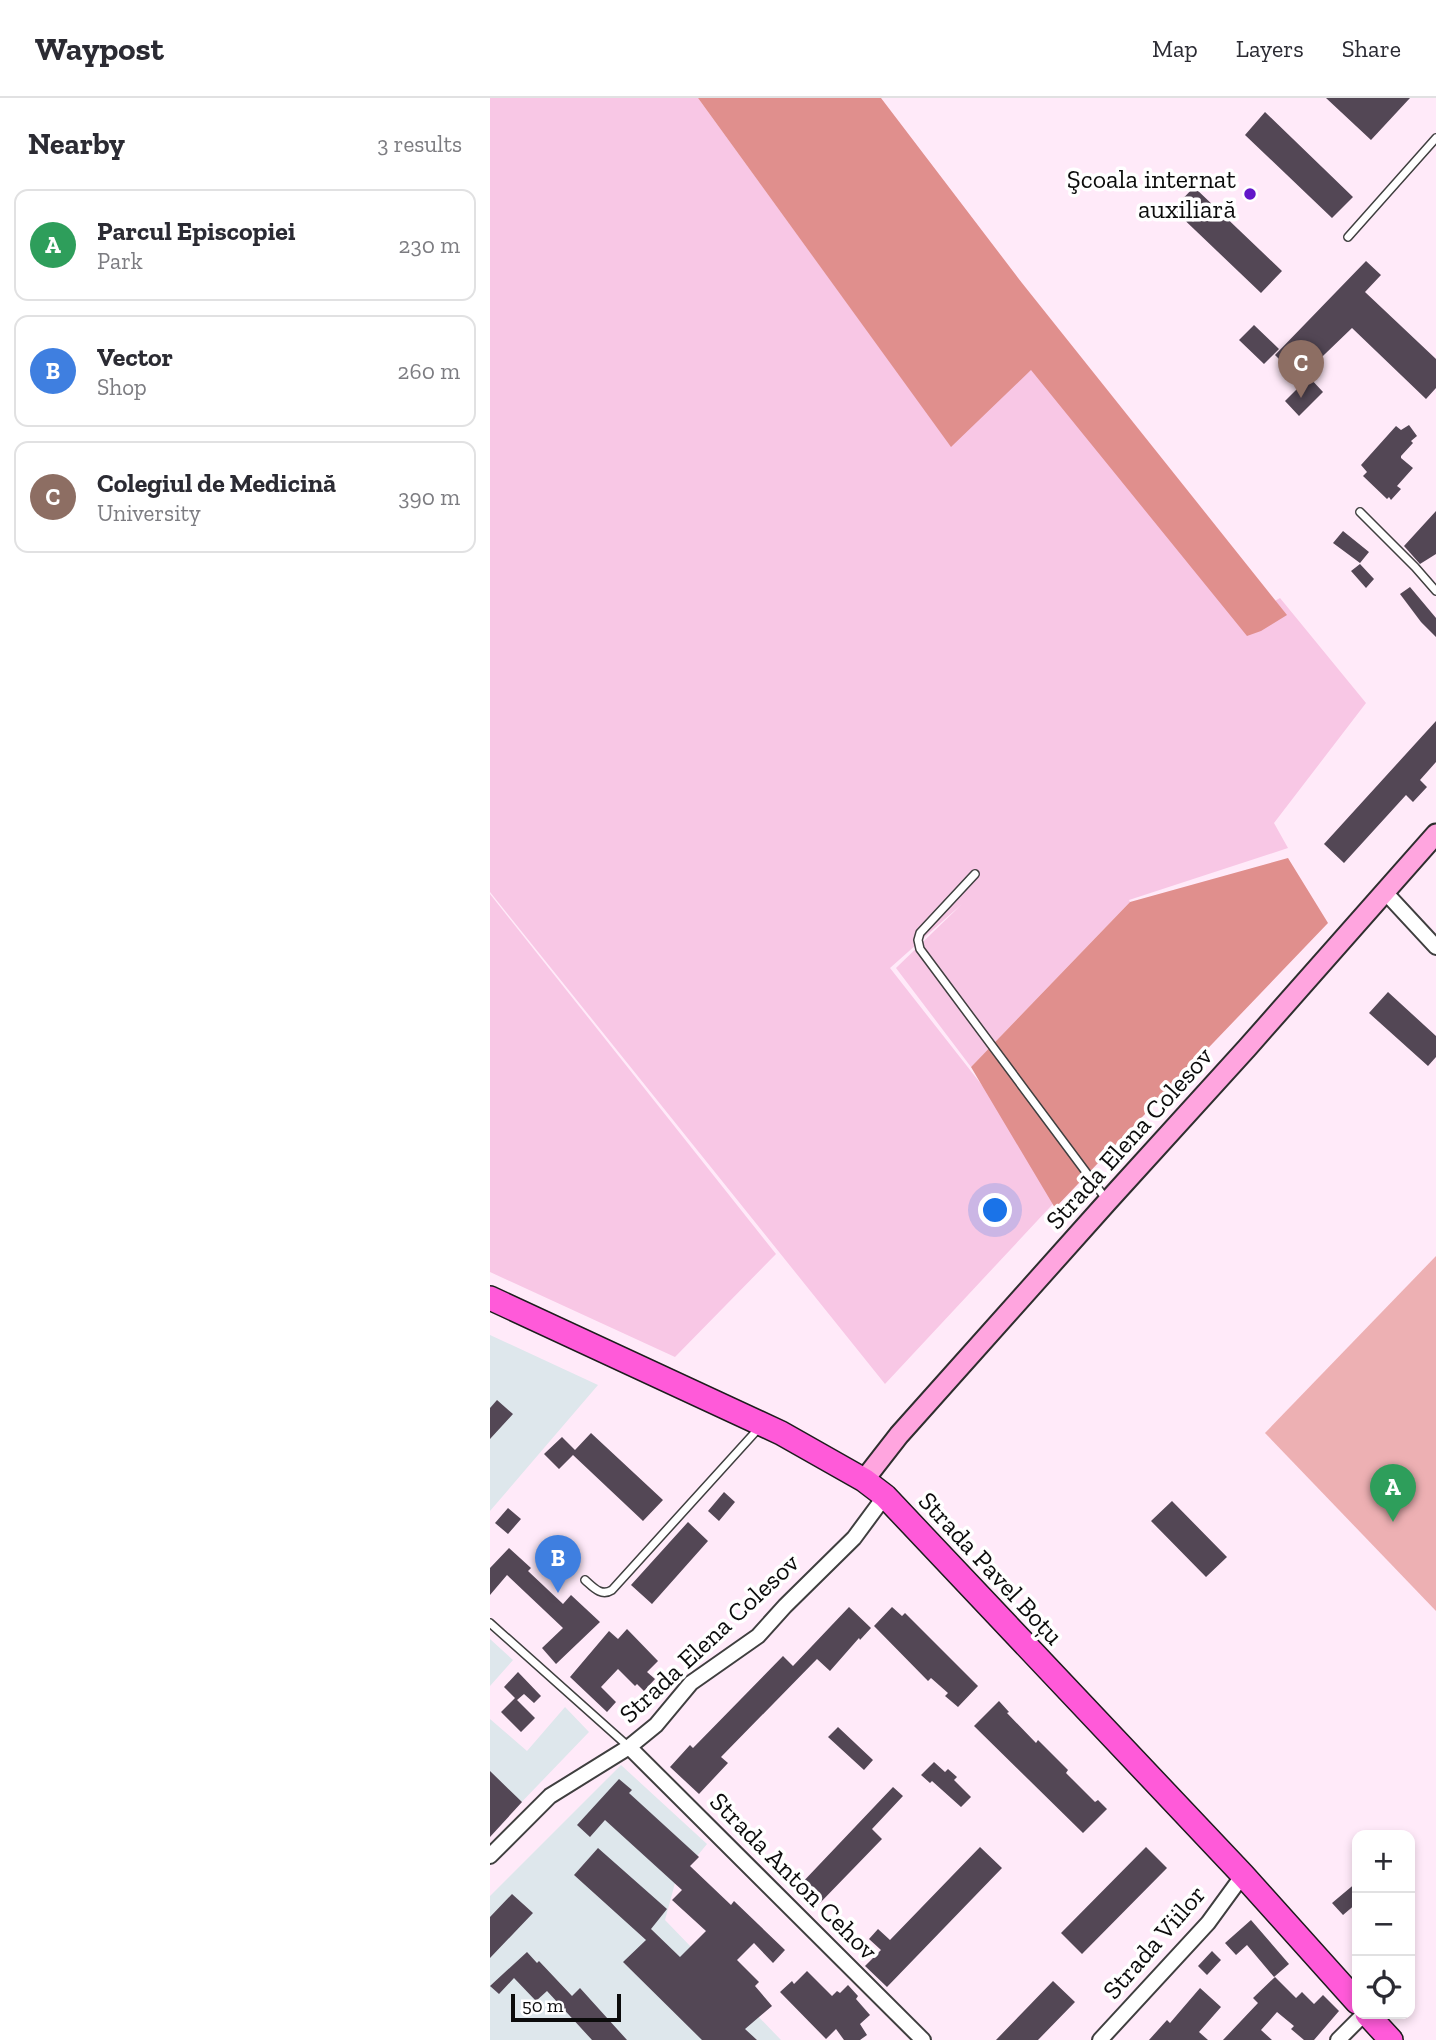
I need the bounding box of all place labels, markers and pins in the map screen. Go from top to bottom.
place label: Şcoala internat auxiliară [1067,163,1236,225]
marker: Şcoala internat auxiliară [1242,186,1258,202]
pin: C [1278,340,1324,398]
pin: A [1370,1464,1416,1522]
pin: B [535,1535,581,1593]

